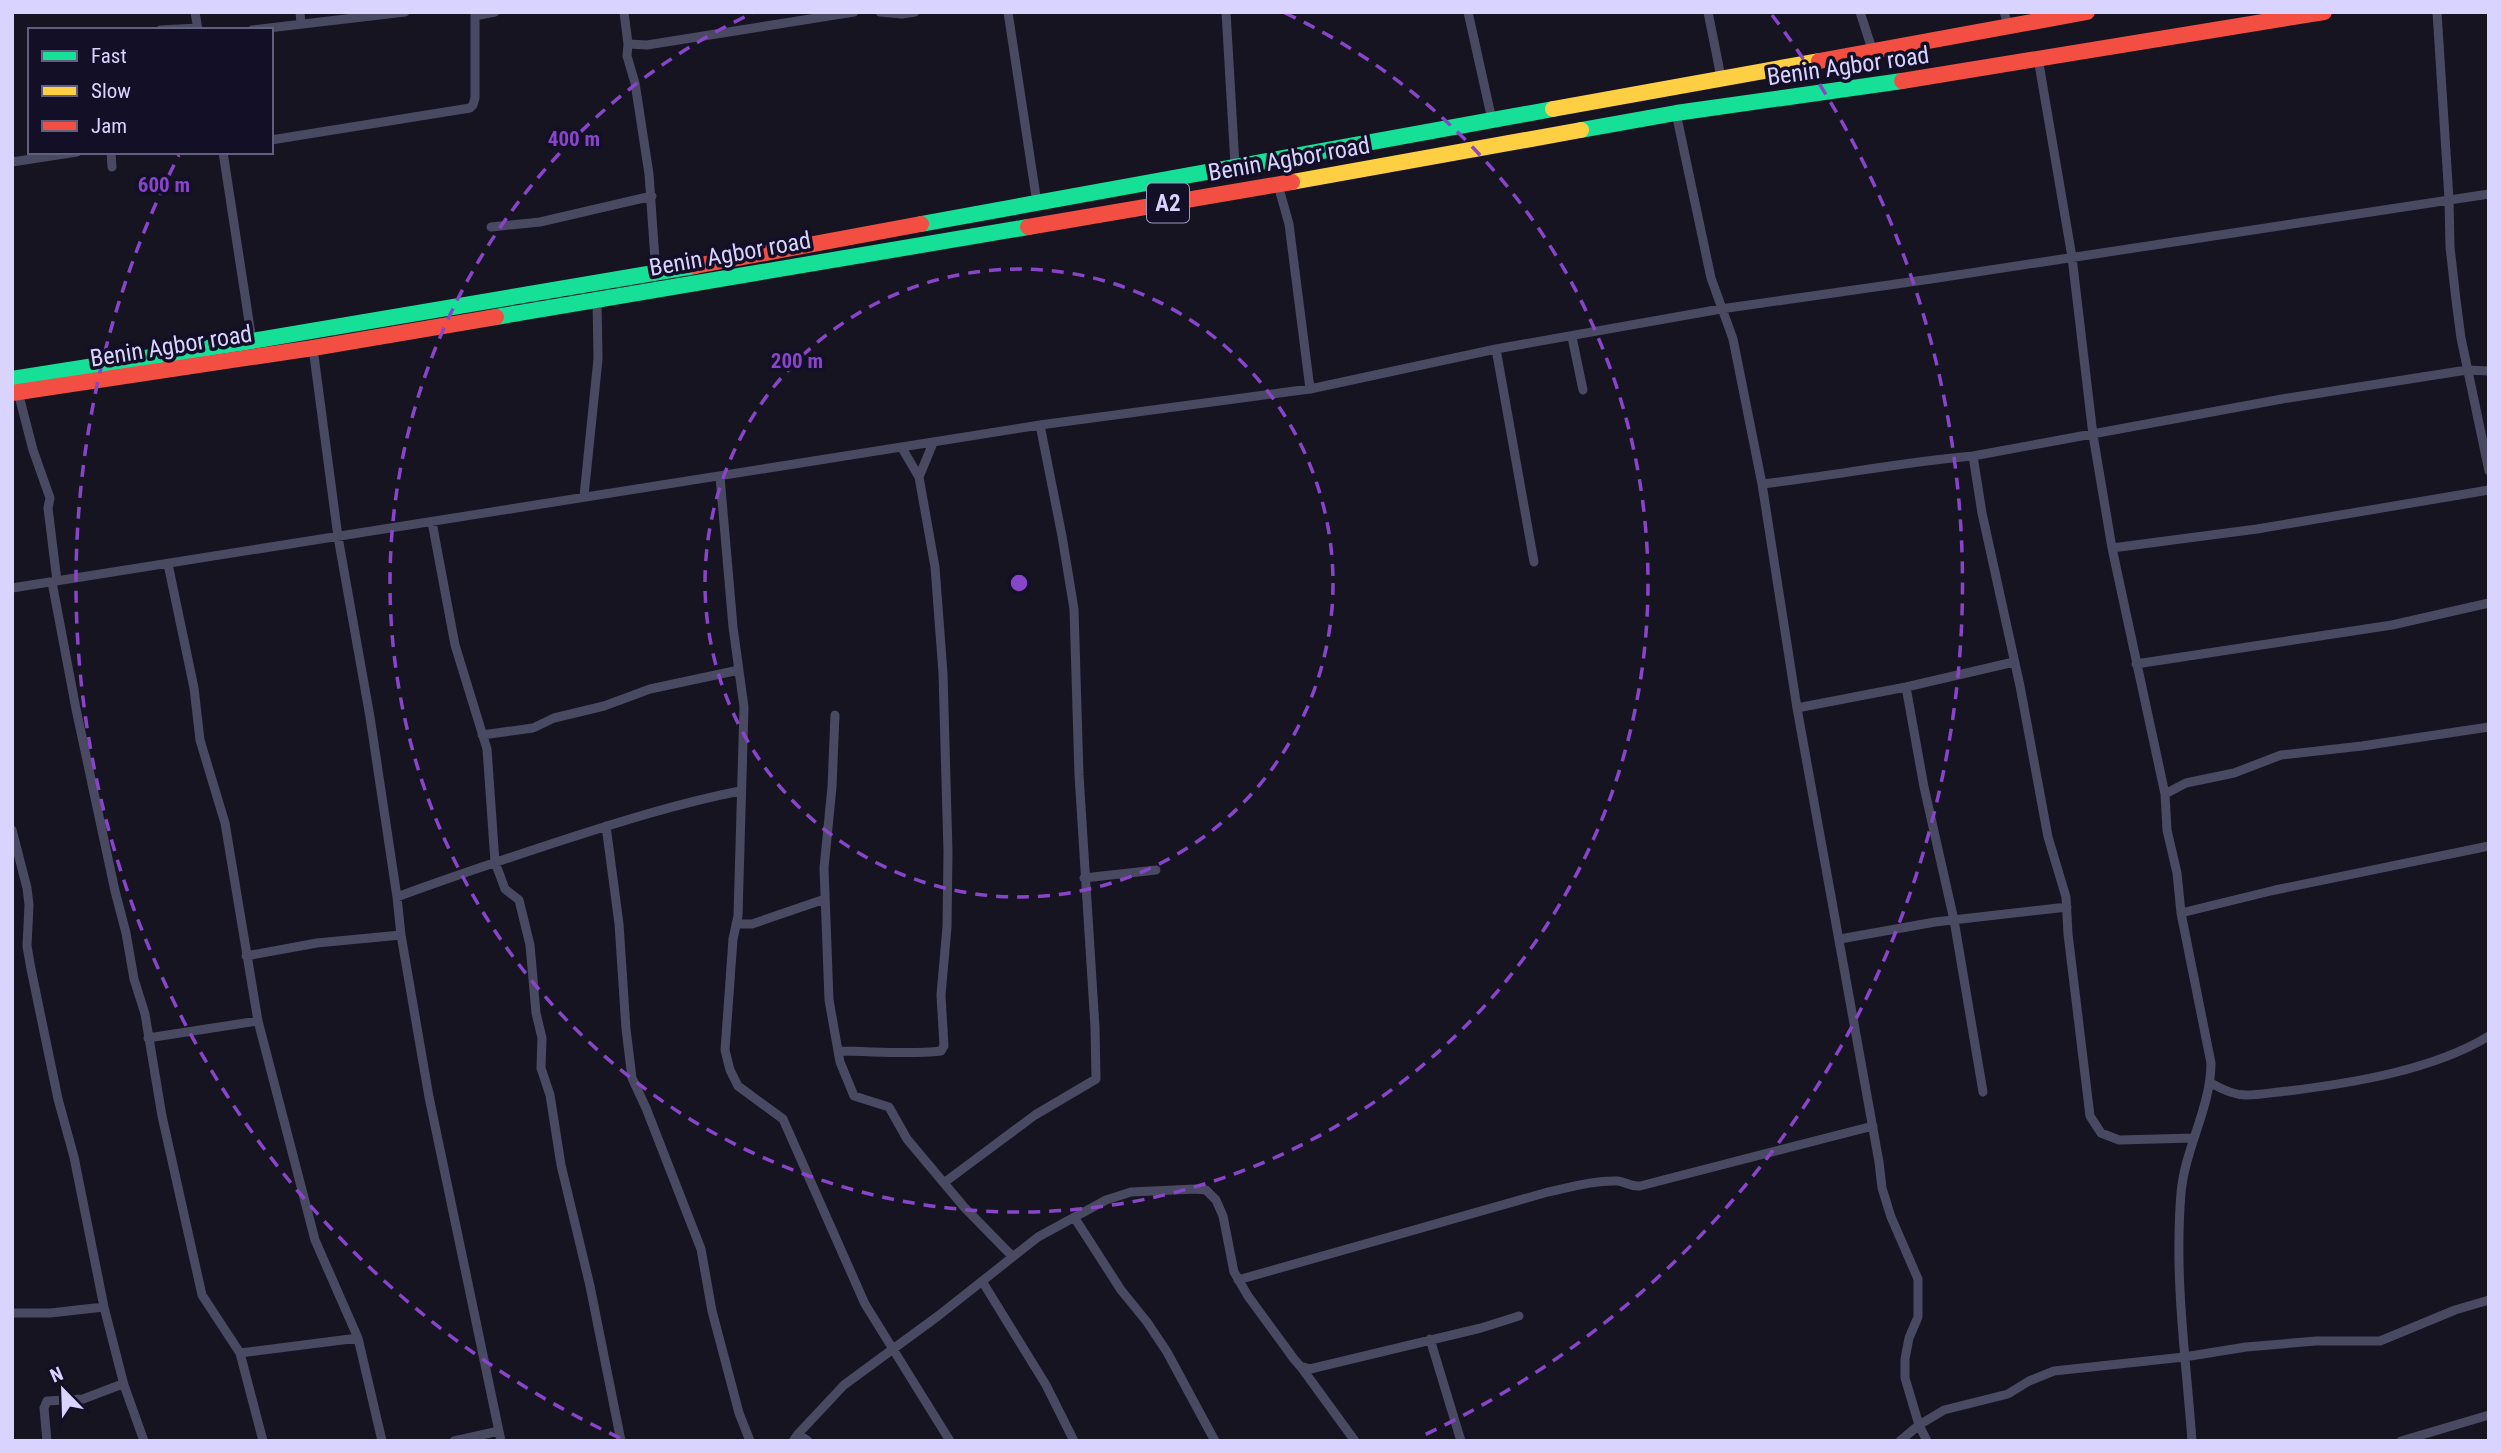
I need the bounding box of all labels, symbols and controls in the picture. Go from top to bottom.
legend [28,28,273,154]
street label: Benin Agbor road [1765,41,1931,91]
text: Fast [91,44,127,68]
text: Slow [91,79,131,103]
text: Jam [91,114,127,138]
text: 400 m [548,127,600,151]
street label: Benin Agbor road [1206,131,1372,187]
text: 600 m [138,173,190,197]
road number: A2 [1147,184,1189,222]
street label: Benin Agbor road [647,226,813,282]
street label: Benin Agbor road [88,319,254,373]
text: 200 m [771,349,823,373]
centre of rings [1007,571,1031,595]
north arrow [28,1355,98,1425]
text: N [47,1362,66,1388]

